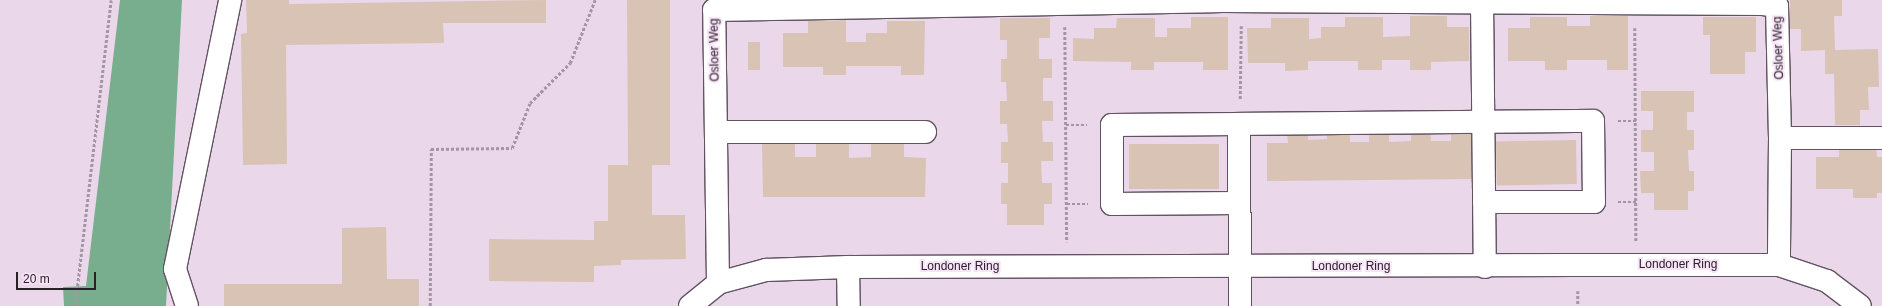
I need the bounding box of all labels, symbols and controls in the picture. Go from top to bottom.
street label: Osloer Weg [1771,16,1787,80]
street label: Osloer Weg [707,18,723,82]
street label: Londoner Ring [1639,258,1717,272]
street label: Londoner Ring [921,260,999,274]
street label: Londoner Ring [1312,260,1390,274]
scale bar [18,264,98,290]
text: 20 m [23,272,50,286]

